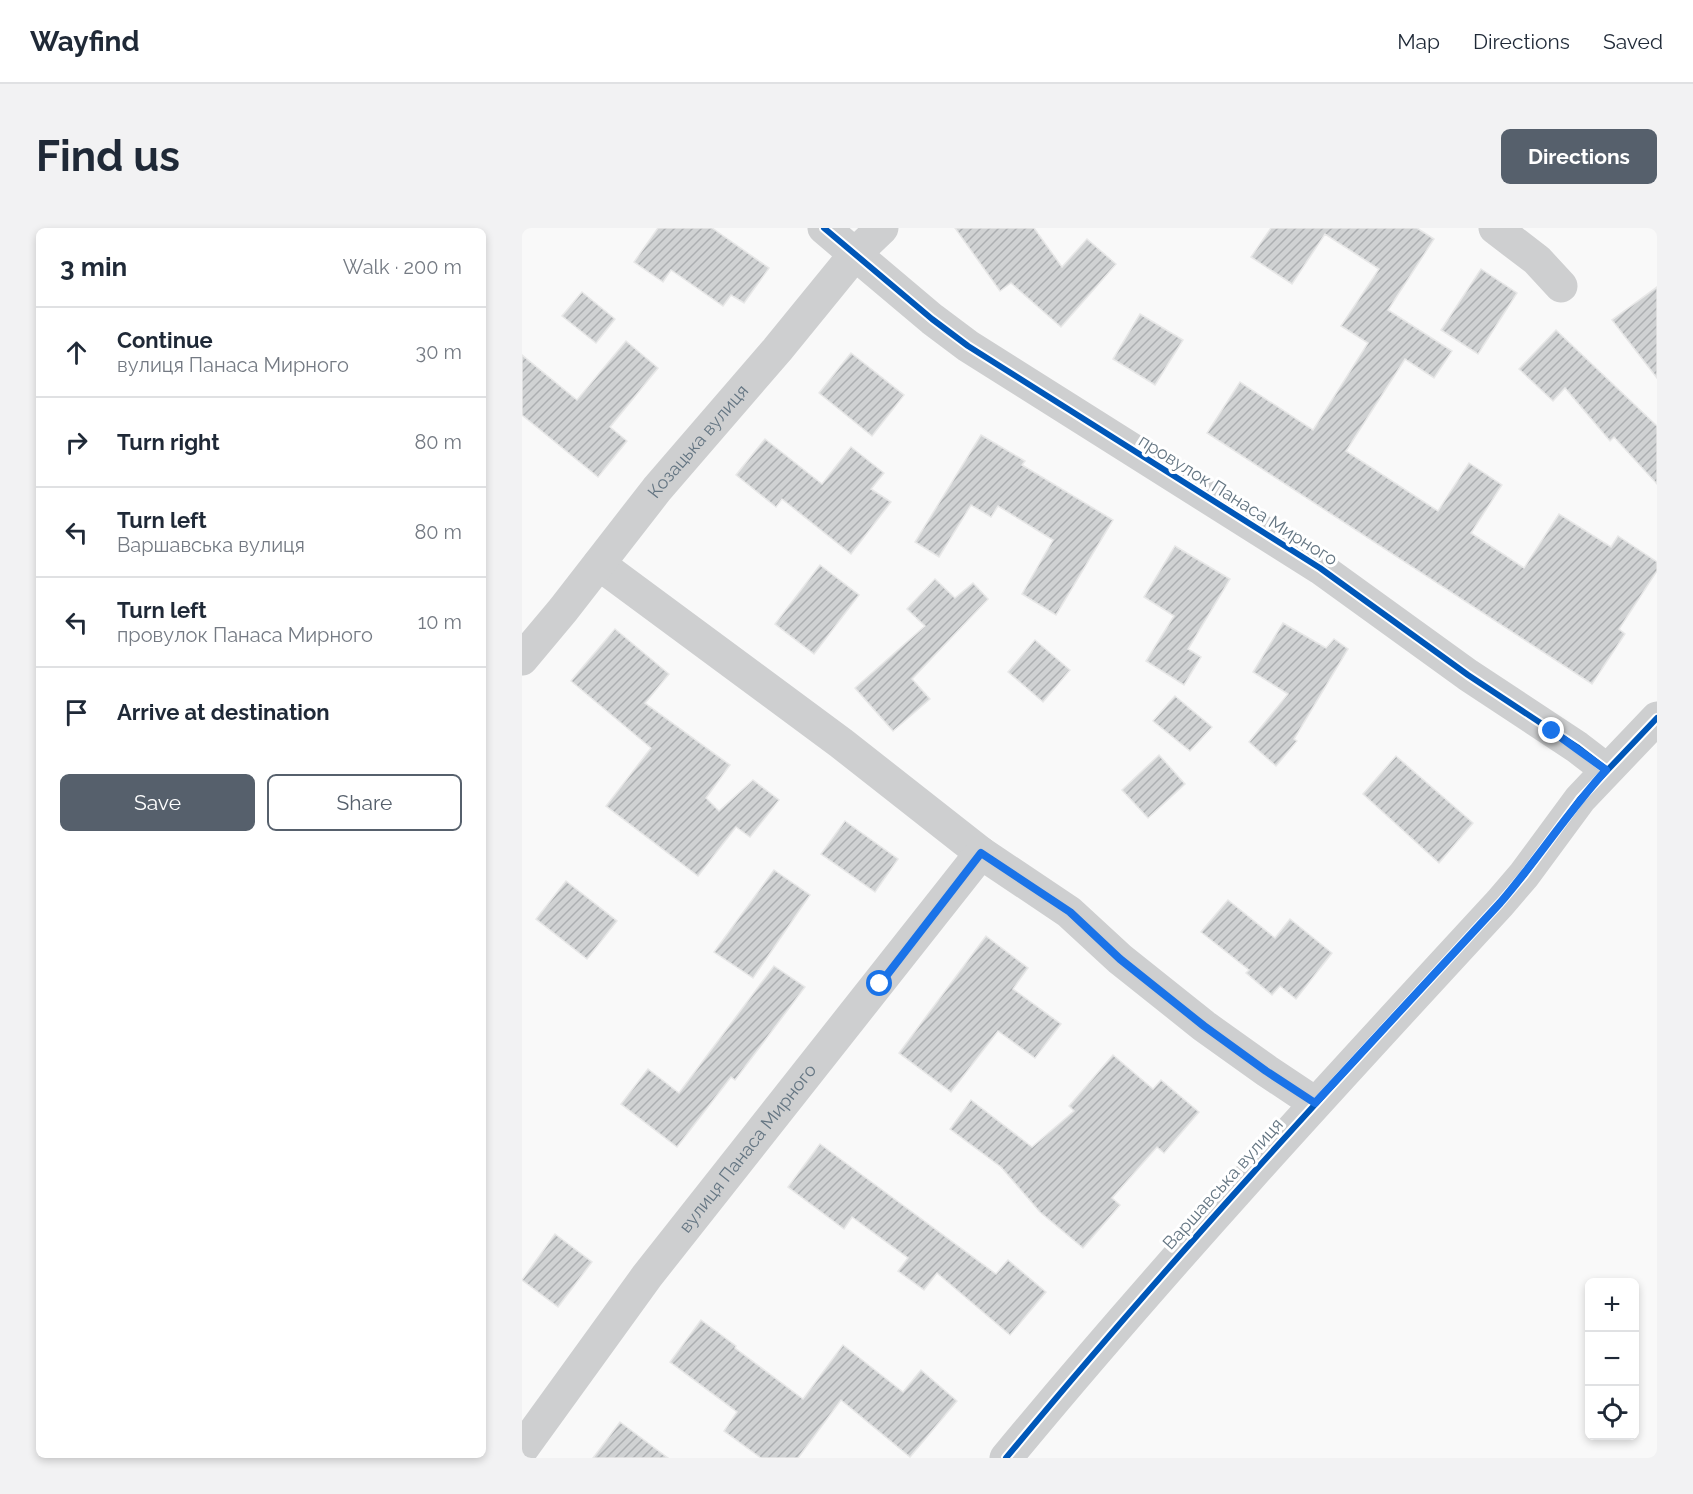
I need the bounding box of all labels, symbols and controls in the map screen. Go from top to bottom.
text: Wayfind [30,25,140,58]
text: Map [1397,29,1440,54]
text: Directions [1473,29,1570,54]
text: Saved [1603,29,1663,54]
button: Directions [1501,129,1657,184]
text: Find us [36,132,180,181]
text: 3 min [60,252,127,282]
text: Walk · 200 m [343,255,462,279]
text: Continue [117,327,213,353]
icon: ahead [60,336,93,369]
text: 30 m [416,340,462,364]
text: вулиця Панаса Мирного [117,353,349,377]
street label: Козацька вулиця [643,380,752,502]
icon: right [60,426,93,459]
text: Turn right [117,429,220,455]
text: 80 m [414,430,462,454]
street label: провулок Панаса Мирного [1135,430,1342,570]
text: Turn left [117,507,207,533]
icon: left [60,516,93,549]
text: 80 m [414,520,462,544]
text: Варшавська вулиця [117,533,305,557]
text: Turn left [117,597,207,623]
icon: left [60,606,93,639]
text: 10 m [418,610,462,634]
text: провулок Панаса Мирного [117,623,373,647]
icon: arrive [60,696,93,729]
text: Arrive at destination [117,699,330,725]
route end [1538,717,1564,743]
button: Save [60,774,255,831]
button: Share [267,774,462,831]
route start [866,970,892,996]
street label: вулиця Панаса Мирного [674,1059,820,1237]
street label: Варшавська вулиця [1158,1114,1287,1254]
map controls [1585,1278,1639,1440]
button: + [1585,1278,1639,1332]
button: − [1585,1332,1639,1386]
button: locate [1585,1386,1639,1440]

